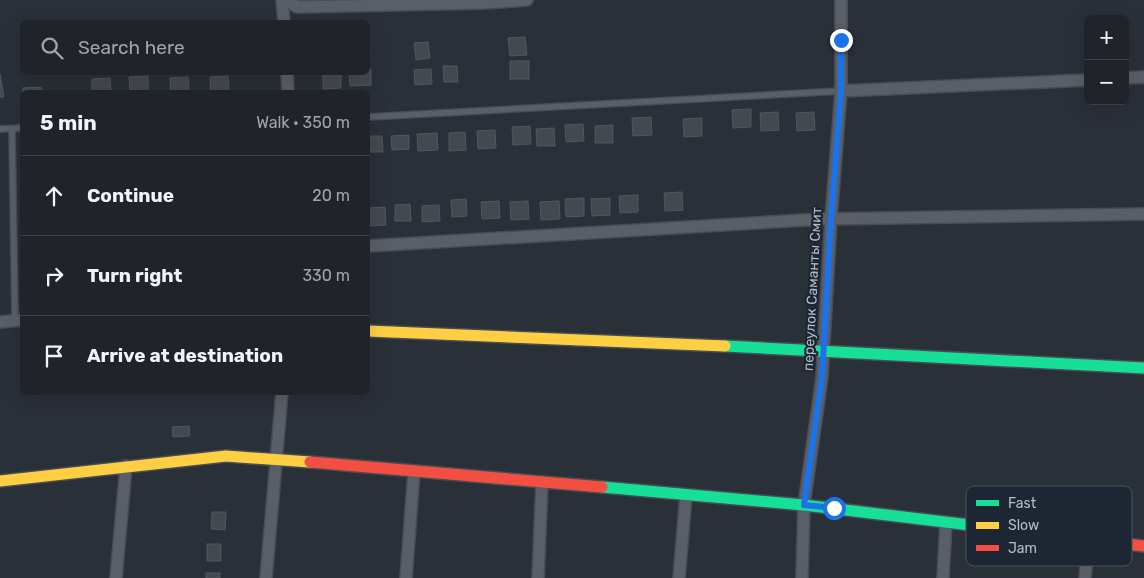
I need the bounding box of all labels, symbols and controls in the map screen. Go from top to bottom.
map controls [1084,15,1129,105]
button: + [1084,15,1129,60]
search box [20,20,370,75]
route end [830,29,853,52]
icon: search [38,34,66,62]
text: Search here [78,36,185,59]
button: − [1084,60,1129,105]
text: 5 min [40,110,97,135]
text: Walk · 350 m [256,113,350,132]
icon: ahead [40,182,68,210]
text: Continue [87,184,174,207]
text: 20 m [312,186,350,205]
street label: переулок Саманты Смит [800,207,825,372]
icon: right [40,262,68,290]
text: Turn right [87,264,182,287]
text: 330 m [302,266,350,285]
icon: arrive [40,342,68,370]
text: Arrive at destination [87,344,283,367]
legend [966,486,1132,566]
text: Fast [1008,495,1037,512]
route start [823,497,846,520]
text: Slow [1008,517,1039,534]
text: Jam [1008,540,1037,557]

